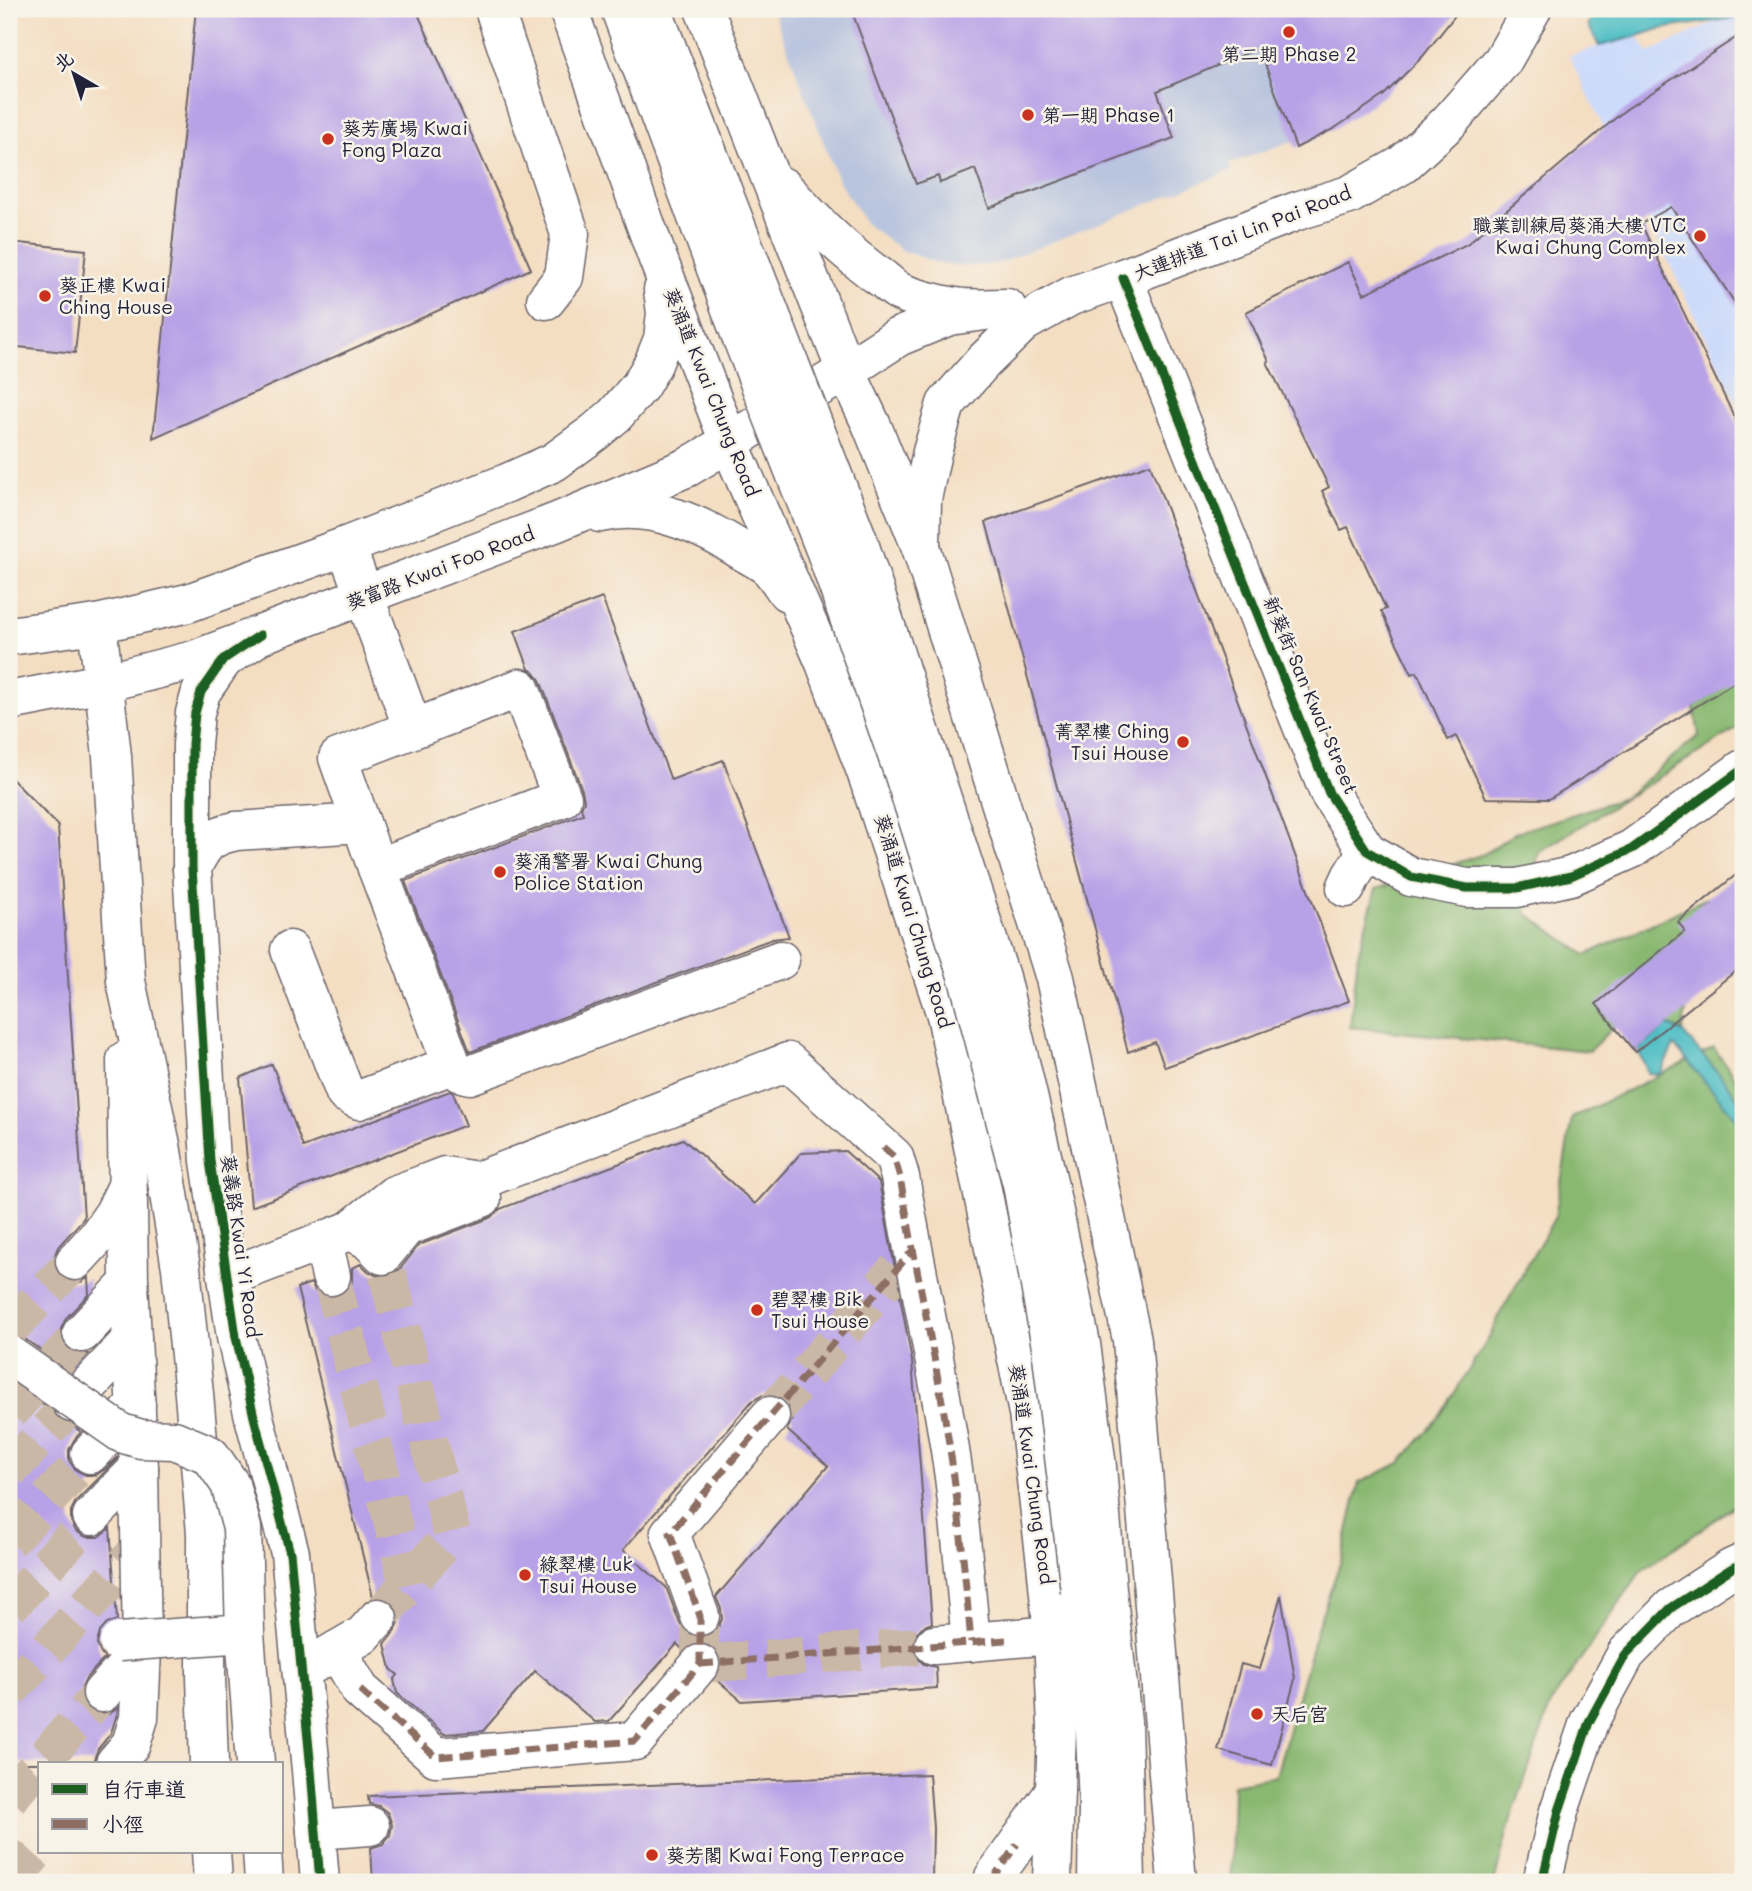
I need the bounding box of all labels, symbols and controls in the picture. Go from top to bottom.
marker: 第二期 Phase 2 [1281,24,1297,40]
north arrow [38,38,108,108]
place label: 第二期 Phase 2 [1222,41,1356,66]
text: 北 [48,45,78,76]
place label: 第一期 Phase 1 [1042,102,1175,127]
marker: 第一期 Phase 1 [1020,107,1036,123]
place label: 葵芳廣場 Kwai Fong Plaza [342,115,468,162]
marker: 葵芳廣場 Kwai Fong Plaza [320,131,336,147]
street label: 大連排道 Tai Lin Pai Road [1129,179,1354,286]
place label: 職業訓練局葵涌大樓 VTC Kwai Chung Complex [1473,212,1686,259]
marker: 職業訓練局葵涌大樓 VTC Kwai Chung Complex [1692,228,1708,244]
place label: 葵正樓 Kwai Ching House [59,272,173,319]
street label: 葵涌道 Kwai Chung Road [659,284,766,500]
marker: 葵正樓 Kwai Ching House [37,288,53,304]
street label: 葵富路 Kwai Foo Road [342,520,537,615]
street label: 新葵街 San Kwai Street [1258,592,1365,798]
place label: 菁翠樓 Ching Tsui House [1054,718,1169,765]
marker: 菁翠樓 Ching Tsui House [1175,734,1191,750]
street label: 葵涌道 Kwai Chung Road [870,811,959,1031]
place label: 葵涌警署 Kwai Chung Police Station [514,848,702,895]
marker: 葵涌警署 Kwai Chung Police Station [492,864,508,880]
street label: 葵義路 Kwai Yi Road [216,1153,267,1339]
place label: 碧翠樓 Bik Tsui House [771,1286,869,1333]
marker: 碧翠樓 Bik Tsui House [749,1302,765,1318]
street label: 葵涌道 Kwai Chung Road [1005,1362,1060,1586]
place label: 綠翠樓 Luk Tsui House [539,1551,637,1598]
marker: 綠翠樓 Luk Tsui House [517,1567,533,1583]
place label: 天后宮 [1271,1701,1328,1726]
marker: 天后宮 [1249,1706,1265,1722]
legend [38,1762,284,1853]
text: 自行車道 [102,1775,186,1802]
text: 小徑 [102,1810,144,1837]
place label: 葵芳閣 Kwai Fong Terrace [666,1842,905,1867]
marker: 葵芳閣 Kwai Fong Terrace [644,1847,660,1863]

